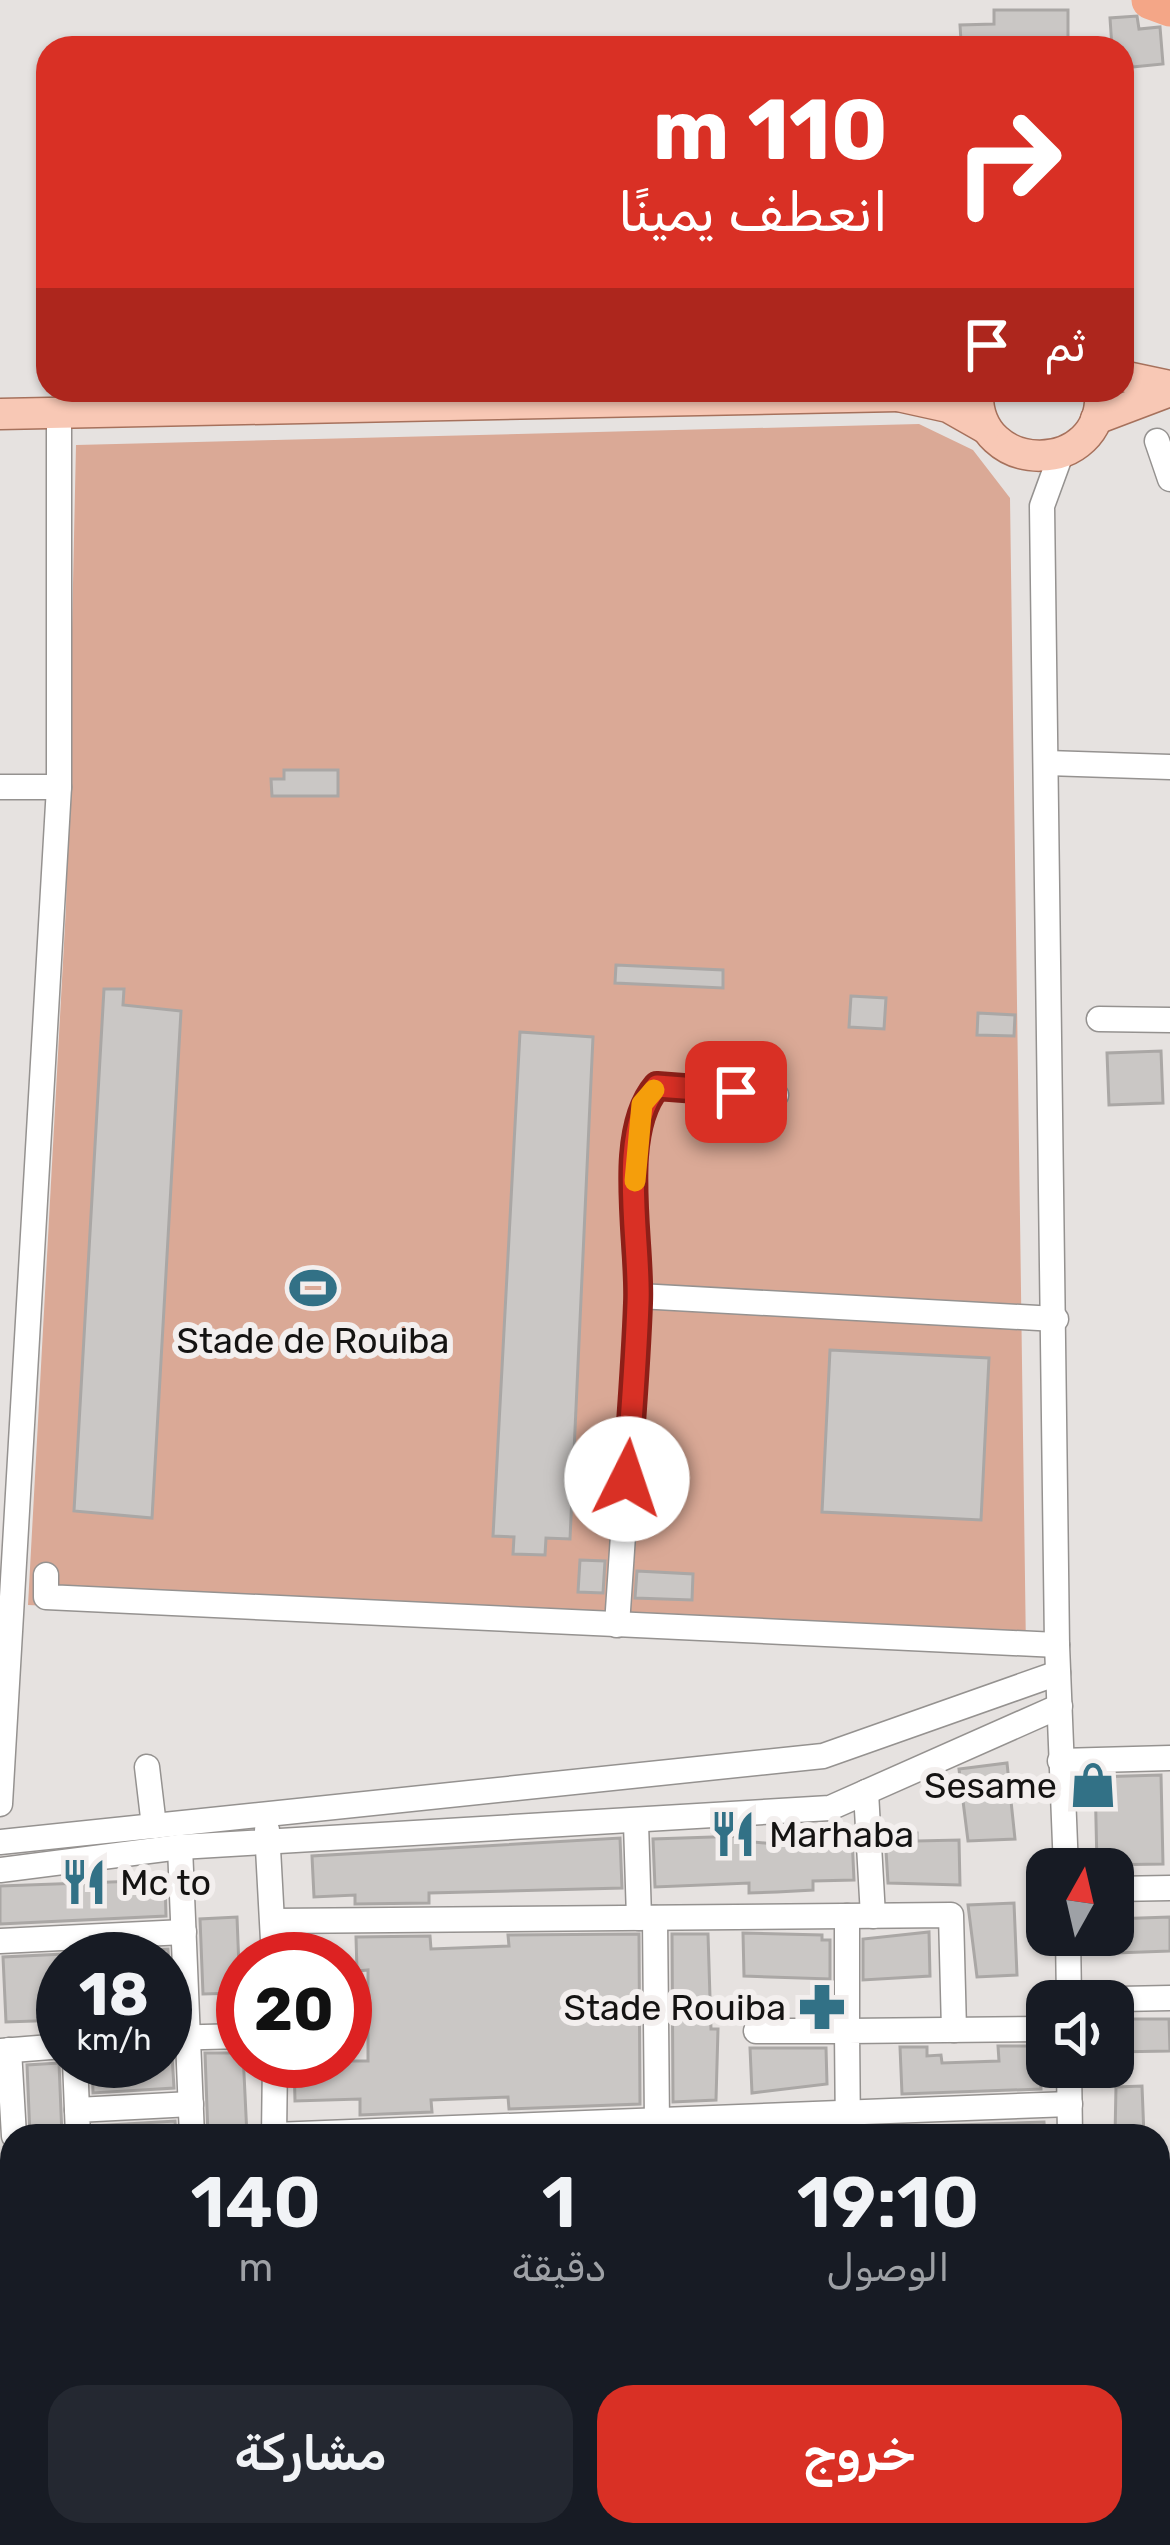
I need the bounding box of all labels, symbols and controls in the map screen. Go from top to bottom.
text: 110 m [653,80,888,180]
icon: right [930,84,1086,240]
text: انعطف يمينًا [618,181,888,245]
icon: arrive [954,312,1020,378]
text: ثم [1044,319,1086,372]
pin [685,1041,787,1143]
icon: arrive [703,1059,769,1125]
sports icon: Stade de Rouiba [288,1263,338,1313]
place label: Stade de Rouiba [177,1319,449,1362]
position arrow [564,1416,690,1542]
shop icon: Sesame [1068,1760,1118,1810]
place label: Sesame [924,1764,1057,1807]
restaurant icon: Marhaba [708,1809,758,1859]
place label: Marhaba [769,1813,914,1856]
north arrow [1026,1848,1134,1956]
map controls [1026,1848,1134,2088]
restaurant icon: Mc to [59,1857,109,1907]
place label: Mc to [120,1861,211,1904]
speed limit sign: 20 [216,1932,372,2088]
text: 18 [79,1959,149,2030]
button: sound [1026,1980,1134,2088]
pharmacy icon: Stade Rouiba [797,1982,847,2032]
place label: Stade Rouiba [564,1986,786,2029]
text: km/h [77,2022,151,2058]
text: 140 [191,2160,321,2245]
text: 1 [542,2160,576,2245]
text: 19:10 [797,2160,979,2245]
text: m [239,2245,273,2291]
text: دقيقة [512,2245,606,2291]
text: الوصول [827,2245,950,2291]
button: مشاركة [48,2385,573,2523]
button: خروج [597,2385,1122,2523]

